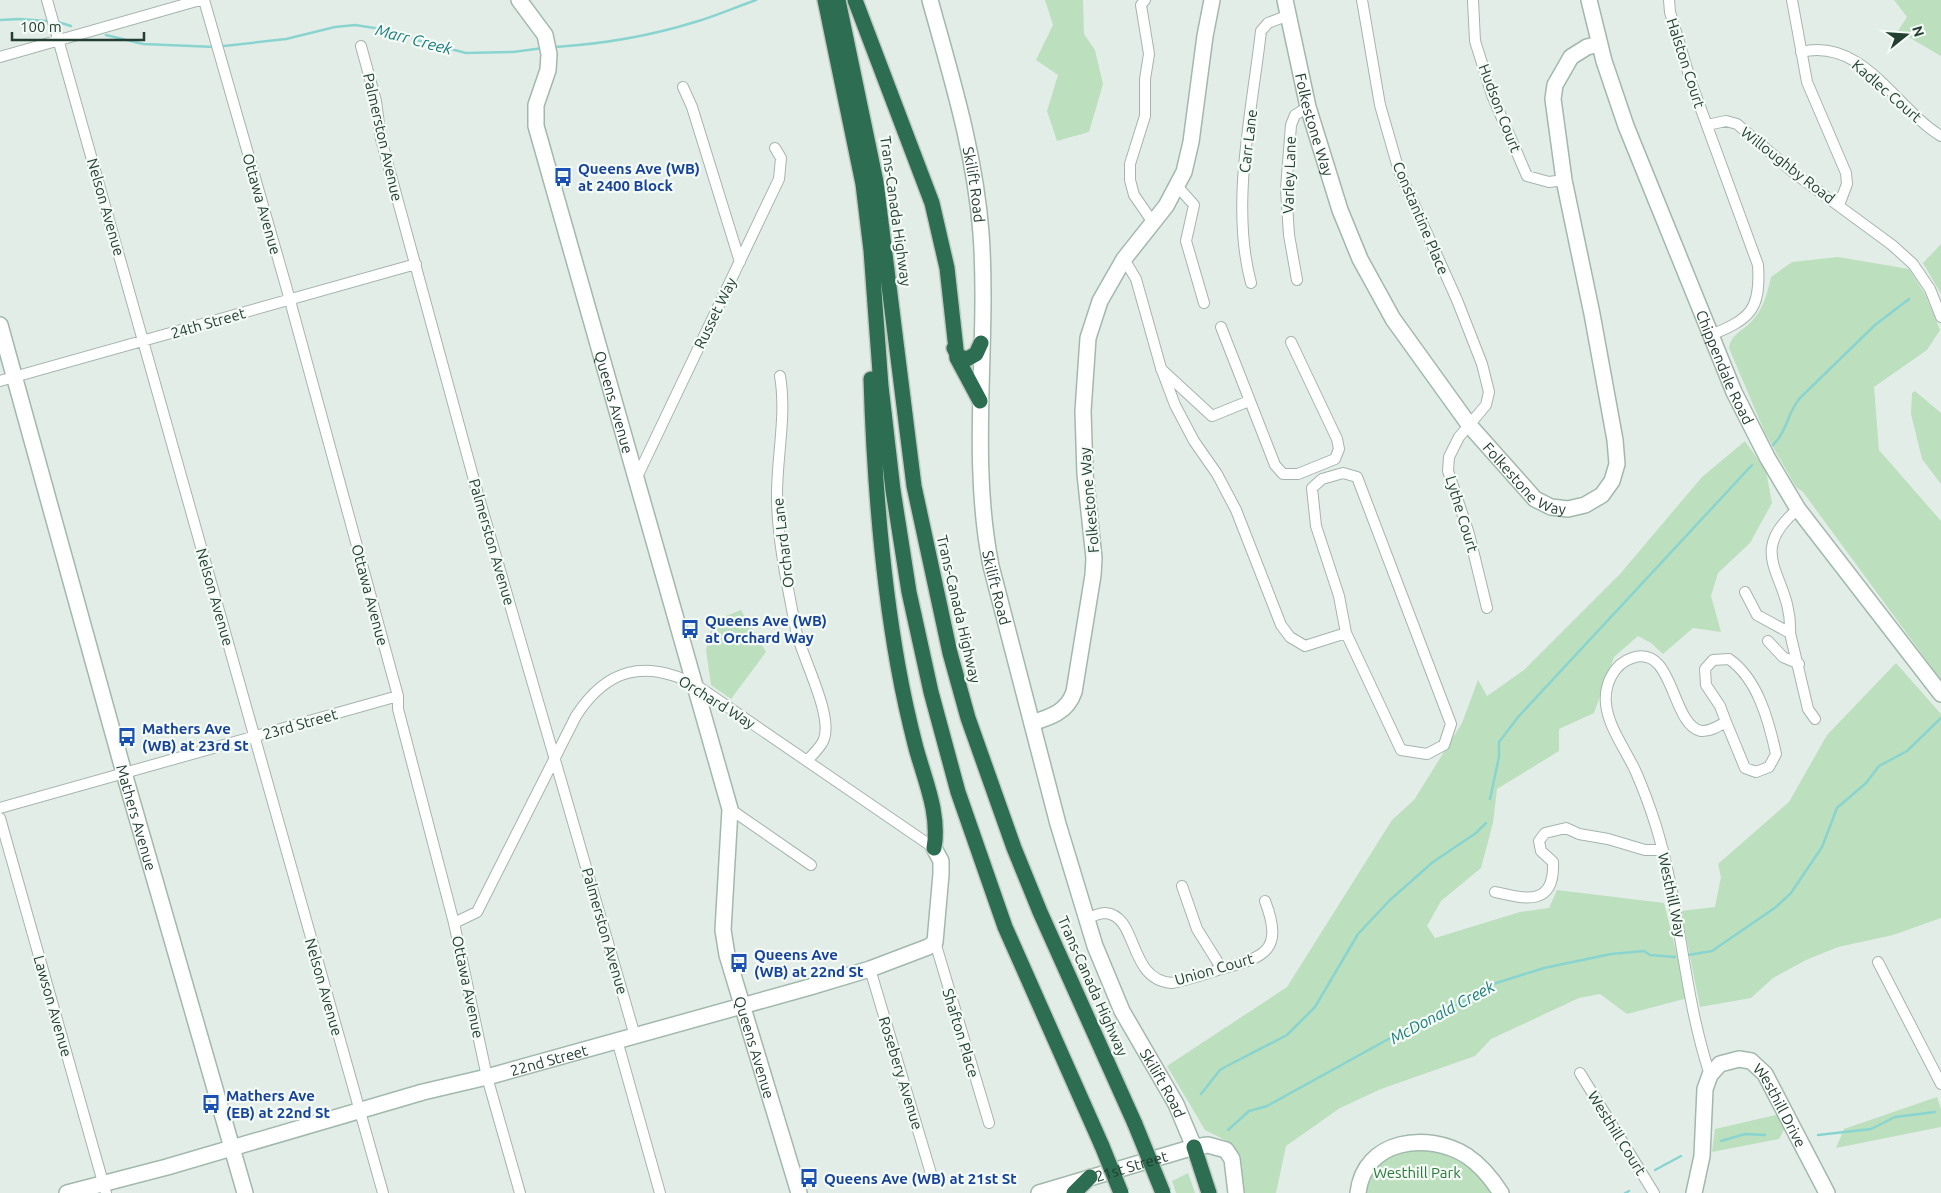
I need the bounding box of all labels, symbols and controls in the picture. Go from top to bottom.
scale bar [12,10,145,42]
north arrow [1881,10,1931,60]
street label: Halston Court [1663,16,1709,110]
text: 100 m [20,18,62,35]
water label: Marr Creek [374,20,455,58]
text: N [1909,24,1928,39]
street label: Kadlec Court [1849,56,1925,126]
street label: Hudson Court [1475,61,1525,155]
street label: Palmerston Avenue [360,71,406,203]
street label: Folkestone Way [1292,71,1337,178]
street label: Carr Lane [1236,108,1260,174]
street label: Willoughby Road [1738,123,1838,207]
street label: Trans-Canada Highway [877,135,915,287]
street label: Varley Lane [1279,136,1299,214]
street label: Skilift Road [960,145,989,223]
street label: Ottawa Avenue [239,151,285,257]
street label: Nelson Avenue [84,156,128,258]
street label: Constantine Place [1390,159,1452,277]
place label: Queens Ave (WB) at 2400 Block [578,160,700,194]
bus stop icon: Queens Ave (WB) at 2400 Block [552,166,574,188]
street label: Russet Way [690,275,740,351]
street label: 24th Street [169,304,247,342]
street label: Chippendale Road [1693,307,1757,427]
street label: Queens Avenue [592,349,637,455]
street label: Folkestone Way [1480,439,1567,517]
street label: Folkestone Way [1076,446,1102,554]
street label: Lythe Court [1442,474,1482,554]
street label: Palmerston Avenue [466,477,518,607]
street label: Orchard Lane [769,497,797,589]
street label: Trans-Canada Highway [934,533,984,685]
street label: Ottawa Avenue [348,542,392,648]
street label: Nelson Avenue [193,546,237,648]
street label: Skilift Road [980,549,1014,627]
place label: Queens Ave (WB) at Orchard Way [705,612,827,646]
bus stop icon: Queens Ave (WB) at Orchard Way [679,618,701,640]
street label: Orchard Way [676,672,758,732]
street label: 23rd Street [261,705,339,743]
place label: Mathers Ave (WB) at 23rd St [142,720,249,754]
bus stop icon: Mathers Ave (WB) at 23rd St [116,726,138,748]
street label: Mathers Avenue [113,762,160,872]
street label: Westhill Way [1655,851,1689,939]
street label: Palmerston Avenue [579,866,631,996]
street label: Trans-Canada Highway [1054,913,1132,1059]
street label: Ottawa Avenue [449,934,487,1040]
street label: Nelson Avenue [302,936,346,1038]
place label: Queens Ave (WB) at 22nd St [754,946,864,980]
street label: Union Court [1173,950,1256,988]
bus stop icon: Queens Ave (WB) at 22nd St [728,952,750,974]
street label: Lawson Avenue [30,953,76,1059]
water label: McDonald Creek [1387,976,1498,1047]
street label: Shafton Place [939,986,983,1080]
street label: Queens Avenue [731,994,778,1100]
street label: Rosebery Avenue [876,1014,926,1132]
street label: 22nd Street [508,1041,590,1079]
street label: Skilift Road [1137,1045,1189,1120]
street label: Westhill Drive [1750,1059,1810,1150]
place label: Mathers Ave (EB) at 22nd St [226,1087,331,1121]
street label: Westhill Court [1584,1088,1650,1178]
bus stop icon: Mathers Ave (EB) at 22nd St [200,1093,222,1115]
street label: 21st Street [1093,1147,1169,1184]
park label: Westhill Park [1373,1164,1461,1181]
bus stop icon: Queens Ave (WB) at 21st St [798,1167,820,1189]
place label: Queens Ave (WB) at 21st St [824,1170,1017,1187]

